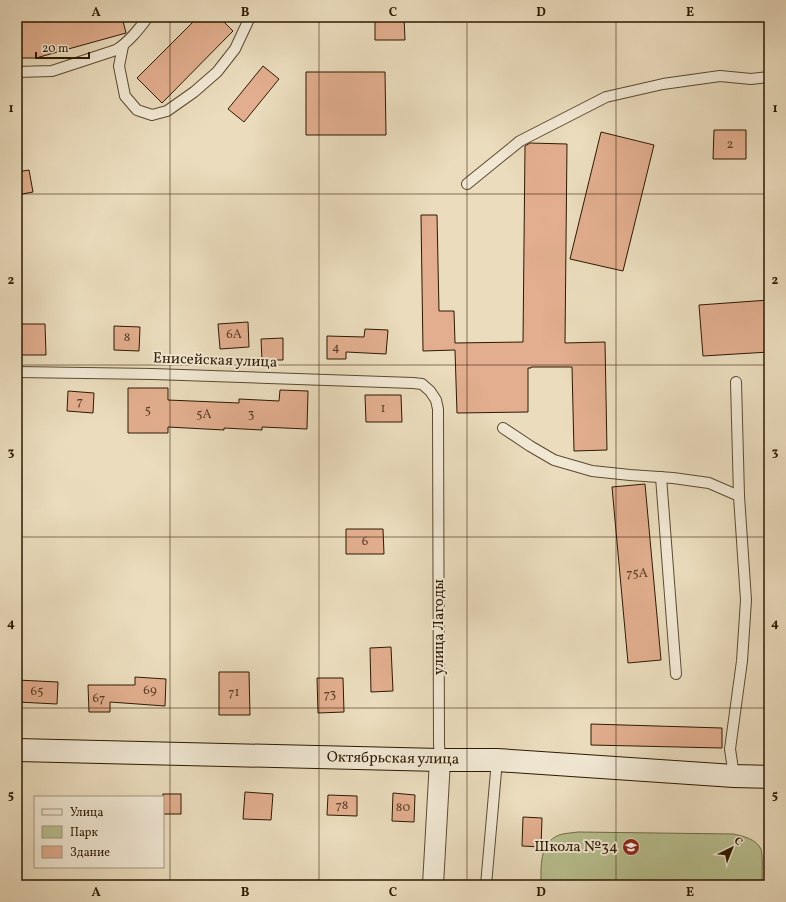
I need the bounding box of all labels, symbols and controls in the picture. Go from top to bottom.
text: A [91,4,101,22]
text: B [241,4,250,22]
text: C [389,4,397,22]
text: D [536,4,546,22]
text: E [686,4,694,22]
scale bar [36,34,89,60]
text: 20 m [42,41,69,57]
text: 1 [8,100,14,118]
text: 1 [772,100,778,118]
house number: 2 [727,136,734,154]
text: 2 [8,272,15,290]
text: 2 [772,272,779,290]
house number: 6А [226,326,242,344]
house number: 8 [124,329,130,347]
house number: 4 [332,339,340,357]
street label: Енисейская улица [152,348,278,374]
house number: 7 [77,393,83,411]
house number: 1 [380,400,386,418]
house number: 5 [145,402,151,420]
house number: 5А [196,406,212,424]
house number: 3 [248,406,255,424]
text: 3 [8,444,15,462]
text: 3 [772,444,779,462]
house number: 6 [362,533,369,551]
house number: 75А [626,565,648,583]
street label: улица Лагоды [429,579,450,675]
text: 4 [7,615,15,633]
text: 4 [771,615,779,633]
house number: 69 [143,682,157,700]
house number: 65 [31,683,43,701]
house number: 71 [228,684,240,702]
house number: 73 [324,686,337,704]
house number: 67 [93,690,105,708]
street label: Октябрьская улица [327,747,459,771]
text: 5 [8,787,14,805]
text: 5 [772,787,778,805]
legend [34,796,164,868]
house number: 78 [336,797,348,815]
house number: 80 [396,799,410,817]
text: Улица [70,805,103,821]
text: Парк [70,825,98,841]
north arrow [712,828,752,868]
text: С [730,834,746,850]
place label: Школа №34 [534,837,618,858]
school or university icon: Школа №34 [621,837,641,857]
text: Здание [70,845,110,861]
text: A [91,884,101,902]
text: B [241,884,250,902]
text: C [389,884,397,902]
text: D [536,884,546,902]
text: E [686,884,694,902]

